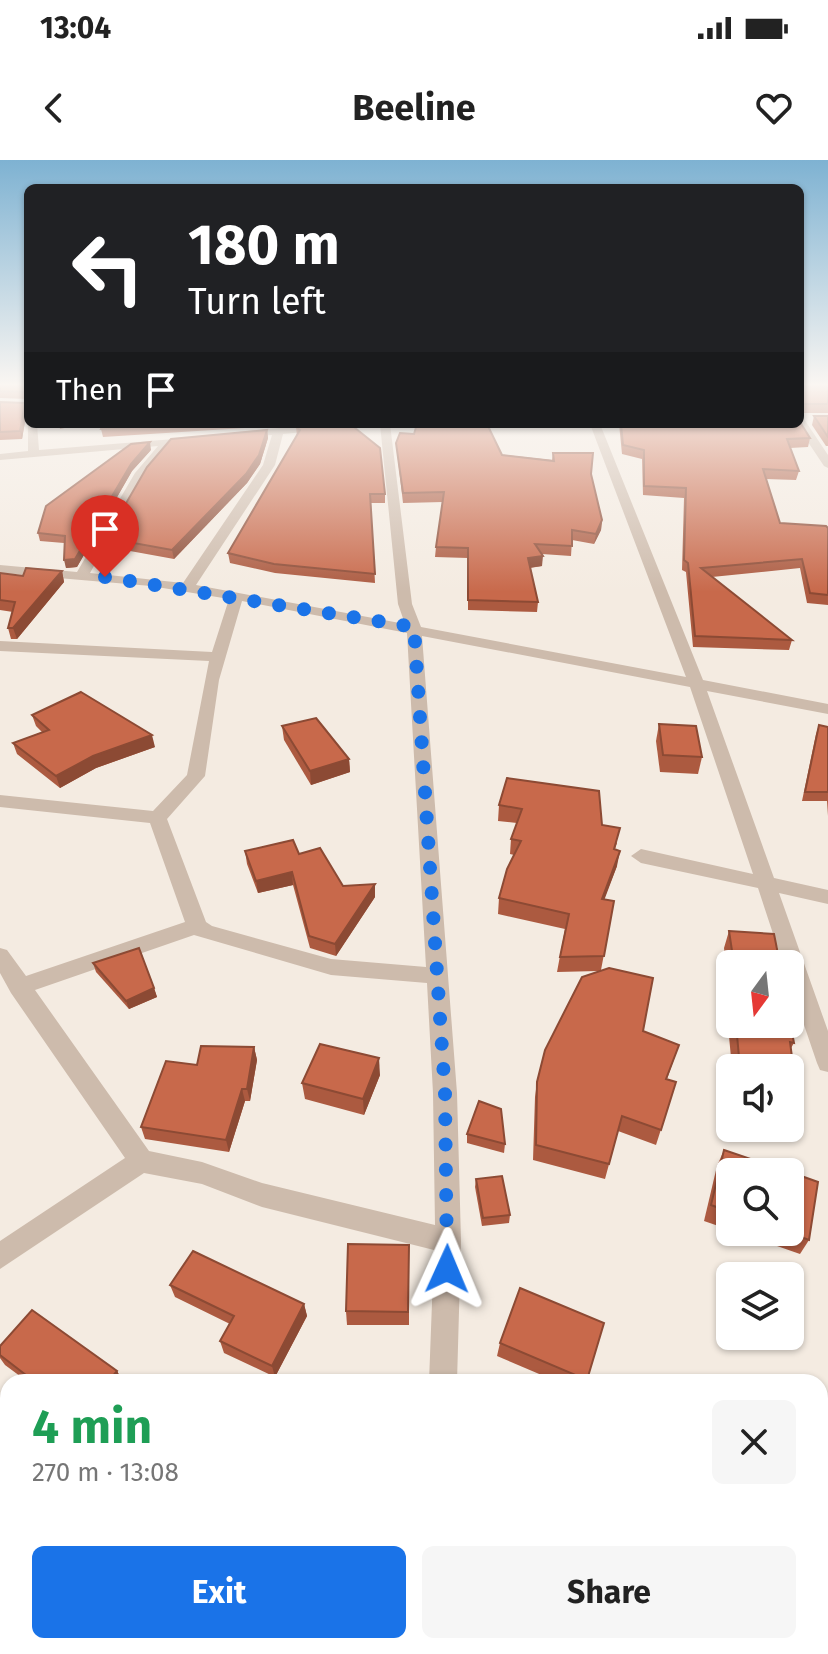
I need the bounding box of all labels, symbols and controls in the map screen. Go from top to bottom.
text: 13:04 [40,10,111,46]
icon: back [32,86,76,130]
text: Beeline [352,86,476,130]
icon: heart [752,86,796,130]
text: 180 m [188,212,340,279]
icon: left [56,216,160,320]
text: Turn left [188,280,326,324]
icon: arrive [139,368,183,412]
text: Then [56,372,123,408]
pin [71,495,139,577]
icon: arrive [83,507,127,551]
north arrow [716,950,804,1038]
map controls [716,950,804,1350]
button: sound [716,1054,804,1142]
button: search [716,1158,804,1246]
position arrow [405,1227,489,1311]
button: layers [716,1262,804,1350]
text: 4 min [32,1398,152,1456]
button: close [712,1400,796,1484]
text: 270 m · 13:08 [32,1457,179,1488]
button: Exit [32,1546,406,1638]
button: Share [422,1546,796,1638]

